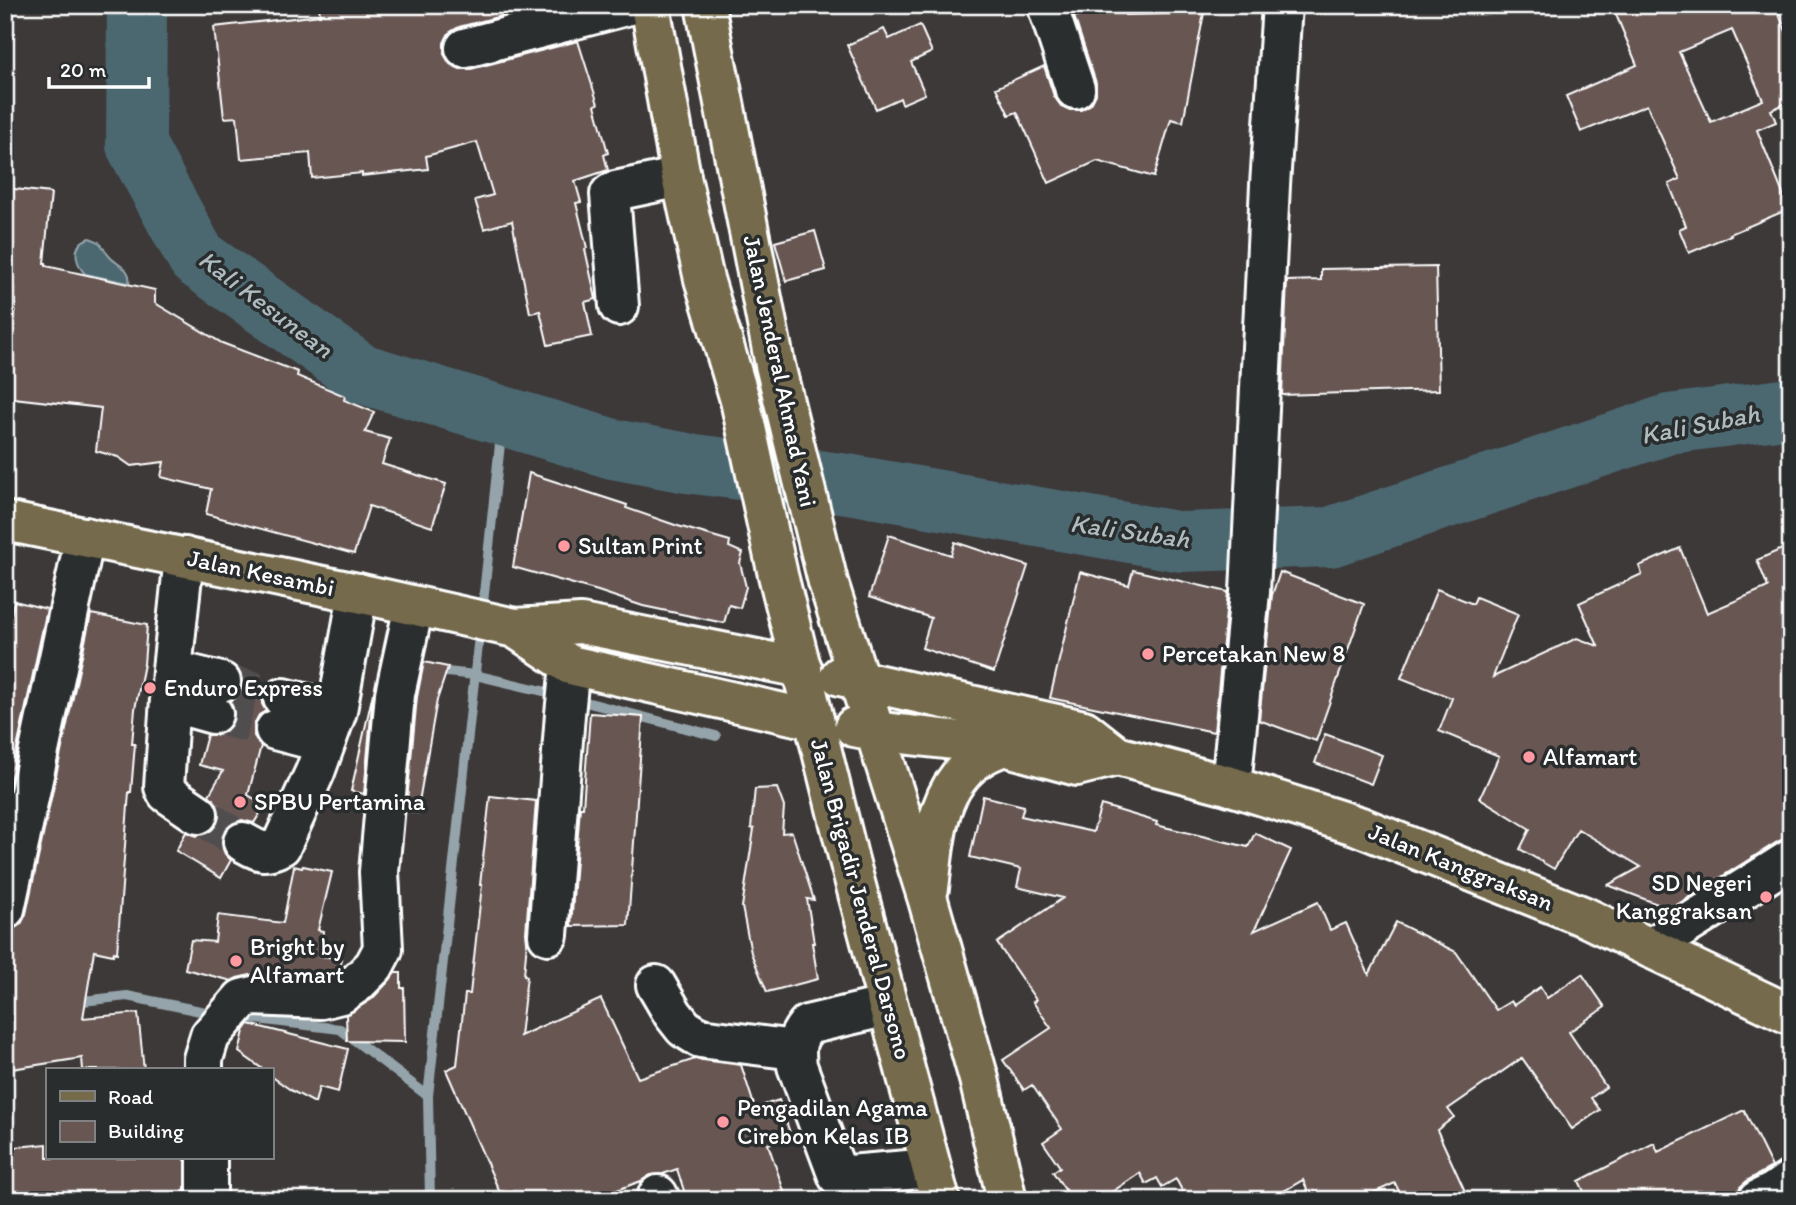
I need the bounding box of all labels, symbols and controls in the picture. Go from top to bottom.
scale bar [49,46,149,90]
text: 20 m [60,57,107,82]
street label: Jalan Jenderal Ahmad Yani [737,232,823,509]
water label: Kali Kesunean [192,243,340,365]
water label: Kali Subah [1638,397,1762,451]
water label: Kali Subah [1068,507,1192,555]
place label: Sultan Print [578,531,703,560]
marker: Sultan Print [556,538,572,554]
street label: Jalan Kesambi [185,543,337,602]
place label: Percetakan New 8 [1162,639,1345,668]
marker: Percetakan New 8 [1140,646,1156,662]
place label: Enduro Express [164,673,323,702]
marker: Enduro Express [142,680,158,696]
street label: Jalan Brigadir Jenderal Darsono [805,735,918,1062]
place label: Alfamart [1543,742,1637,771]
marker: Alfamart [1521,749,1537,765]
place label: SPBU Pertamina [254,787,426,816]
marker: SPBU Pertamina [232,794,248,810]
street label: Jalan Kanggraksan [1365,816,1558,917]
place label: SD Negeri Kanggraksan [1616,868,1752,925]
marker: SD Negeri Kanggraksan [1758,889,1774,905]
place label: Bright by Alfamart [250,932,345,989]
marker: Bright by Alfamart [228,953,244,969]
legend [46,1068,273,1160]
text: Road [108,1084,154,1109]
place label: Pengadilan Agama Cirebon Kelas IB [737,1093,928,1150]
marker: Pengadilan Agama Cirebon Kelas IB [715,1114,731,1130]
text: Building [108,1118,184,1143]

